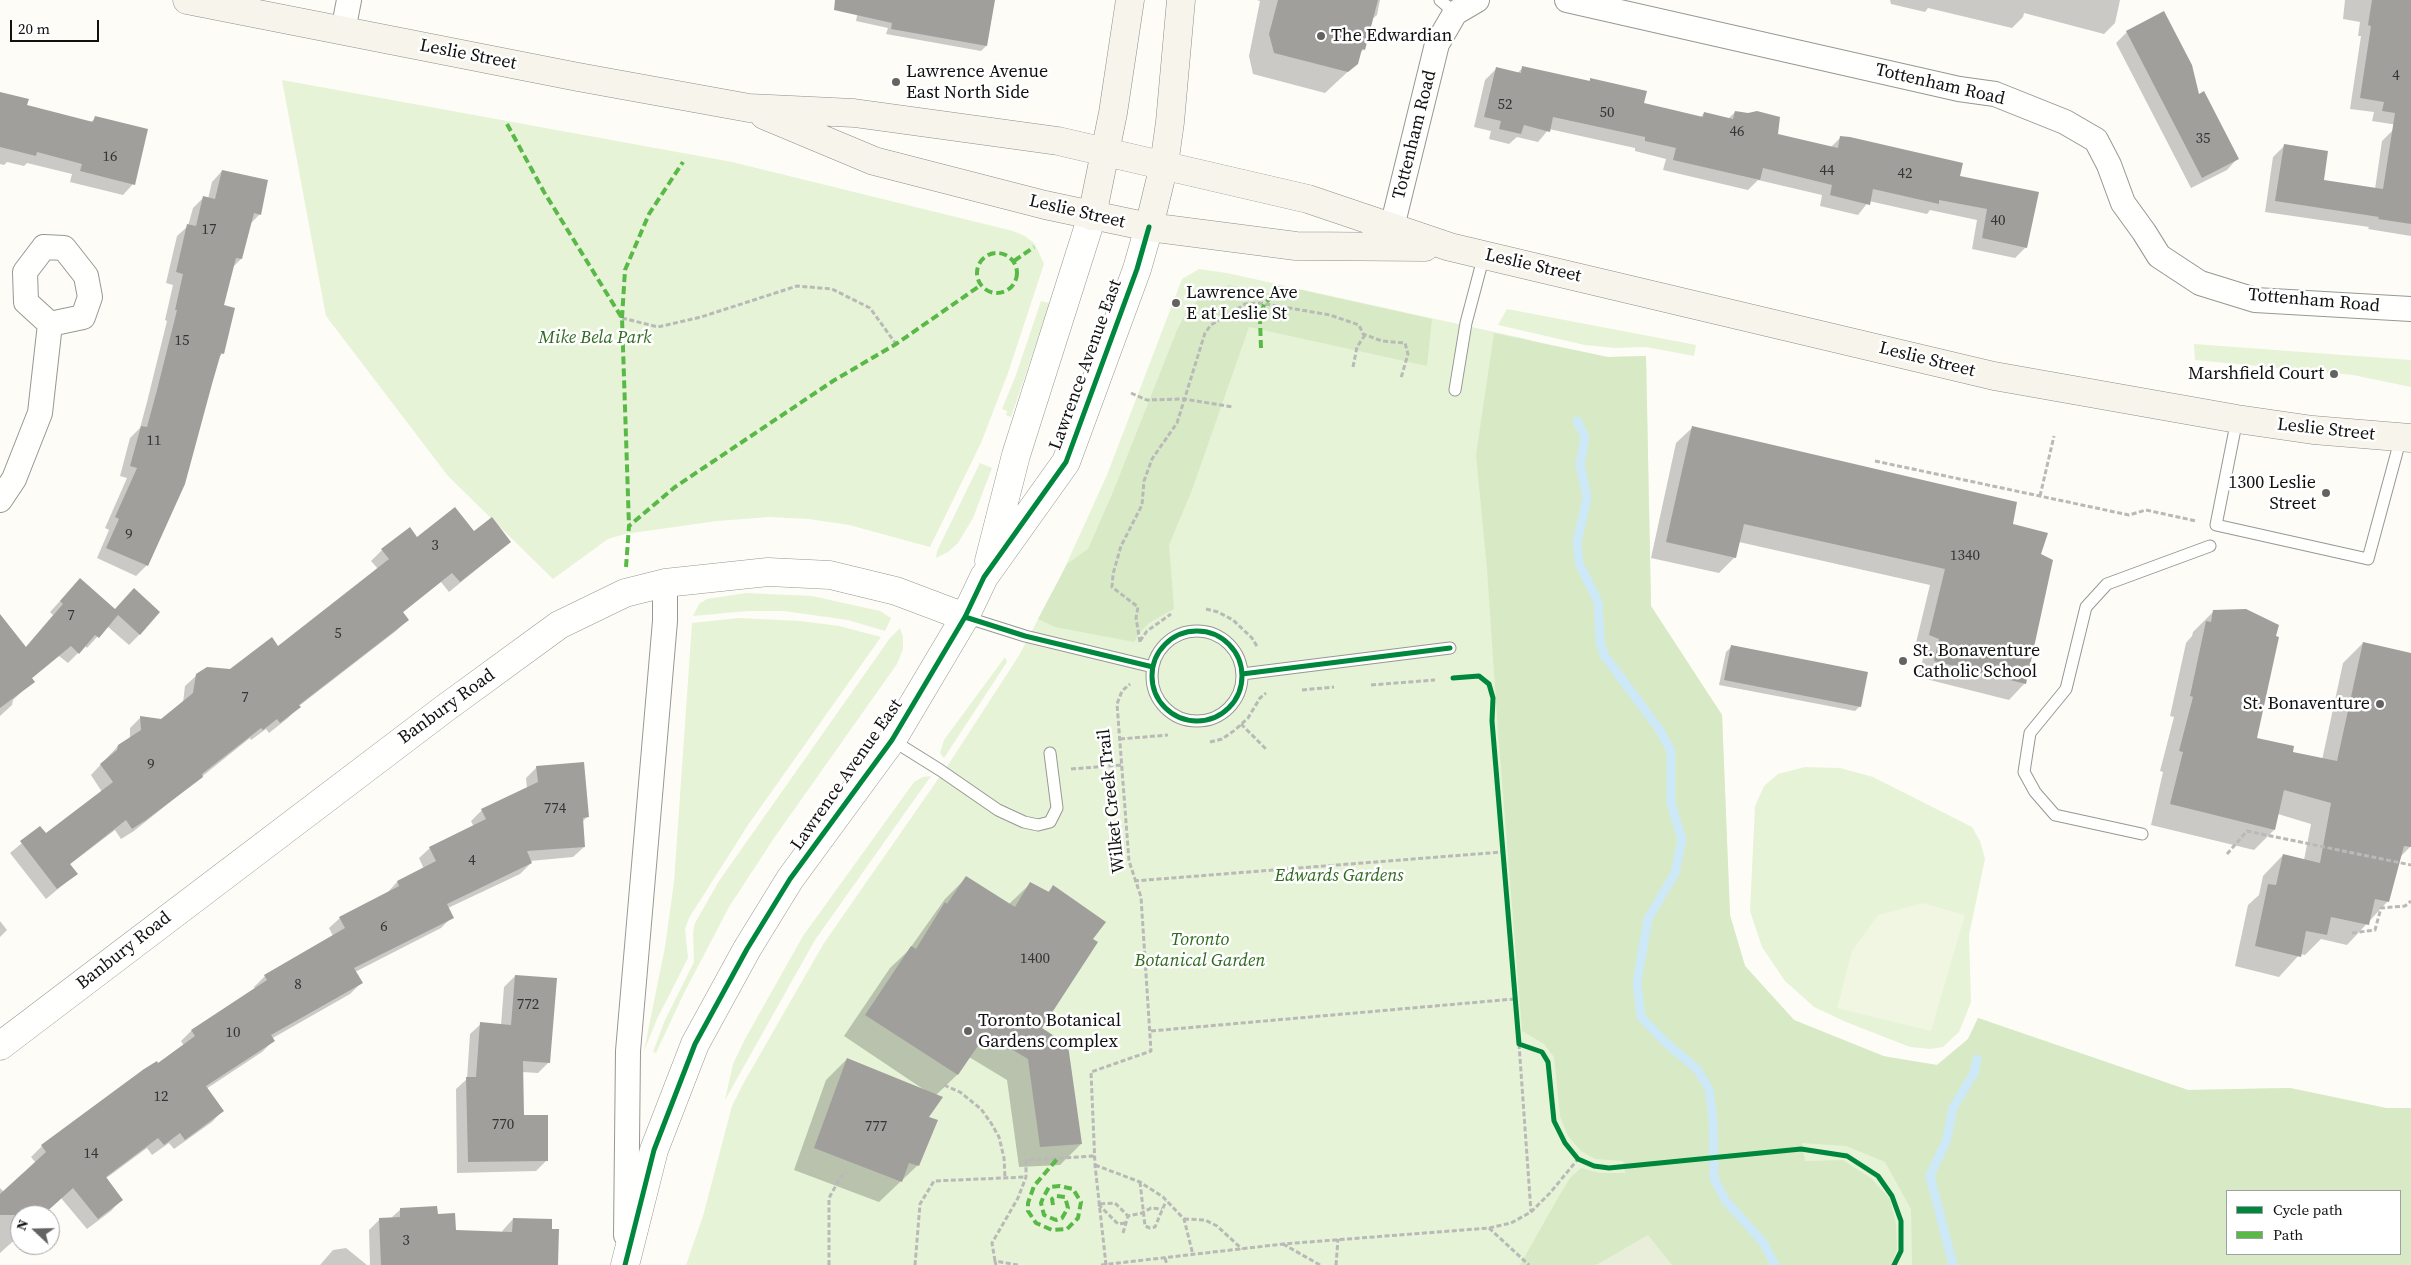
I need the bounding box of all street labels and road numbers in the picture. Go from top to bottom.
street label: Leslie Street [418,35,518,75]
street label: Tottenham Road [1873,60,2007,110]
street label: Tottenham Road [1389,68,1441,202]
street label: Leslie Street [1027,190,1127,234]
street label: Leslie Street [1483,244,1583,288]
street label: Lawrence Avenue East [1045,277,1127,453]
street label: Tottenham Road [2247,284,2381,318]
street label: Leslie Street [1877,338,1977,382]
street label: Leslie Street [2276,414,2376,446]
street label: Banbury Road [395,665,499,749]
street label: Lawrence Avenue East [787,695,907,855]
street label: Wilket Creek Trail [1094,728,1130,874]
street label: Banbury Road [72,907,176,995]

